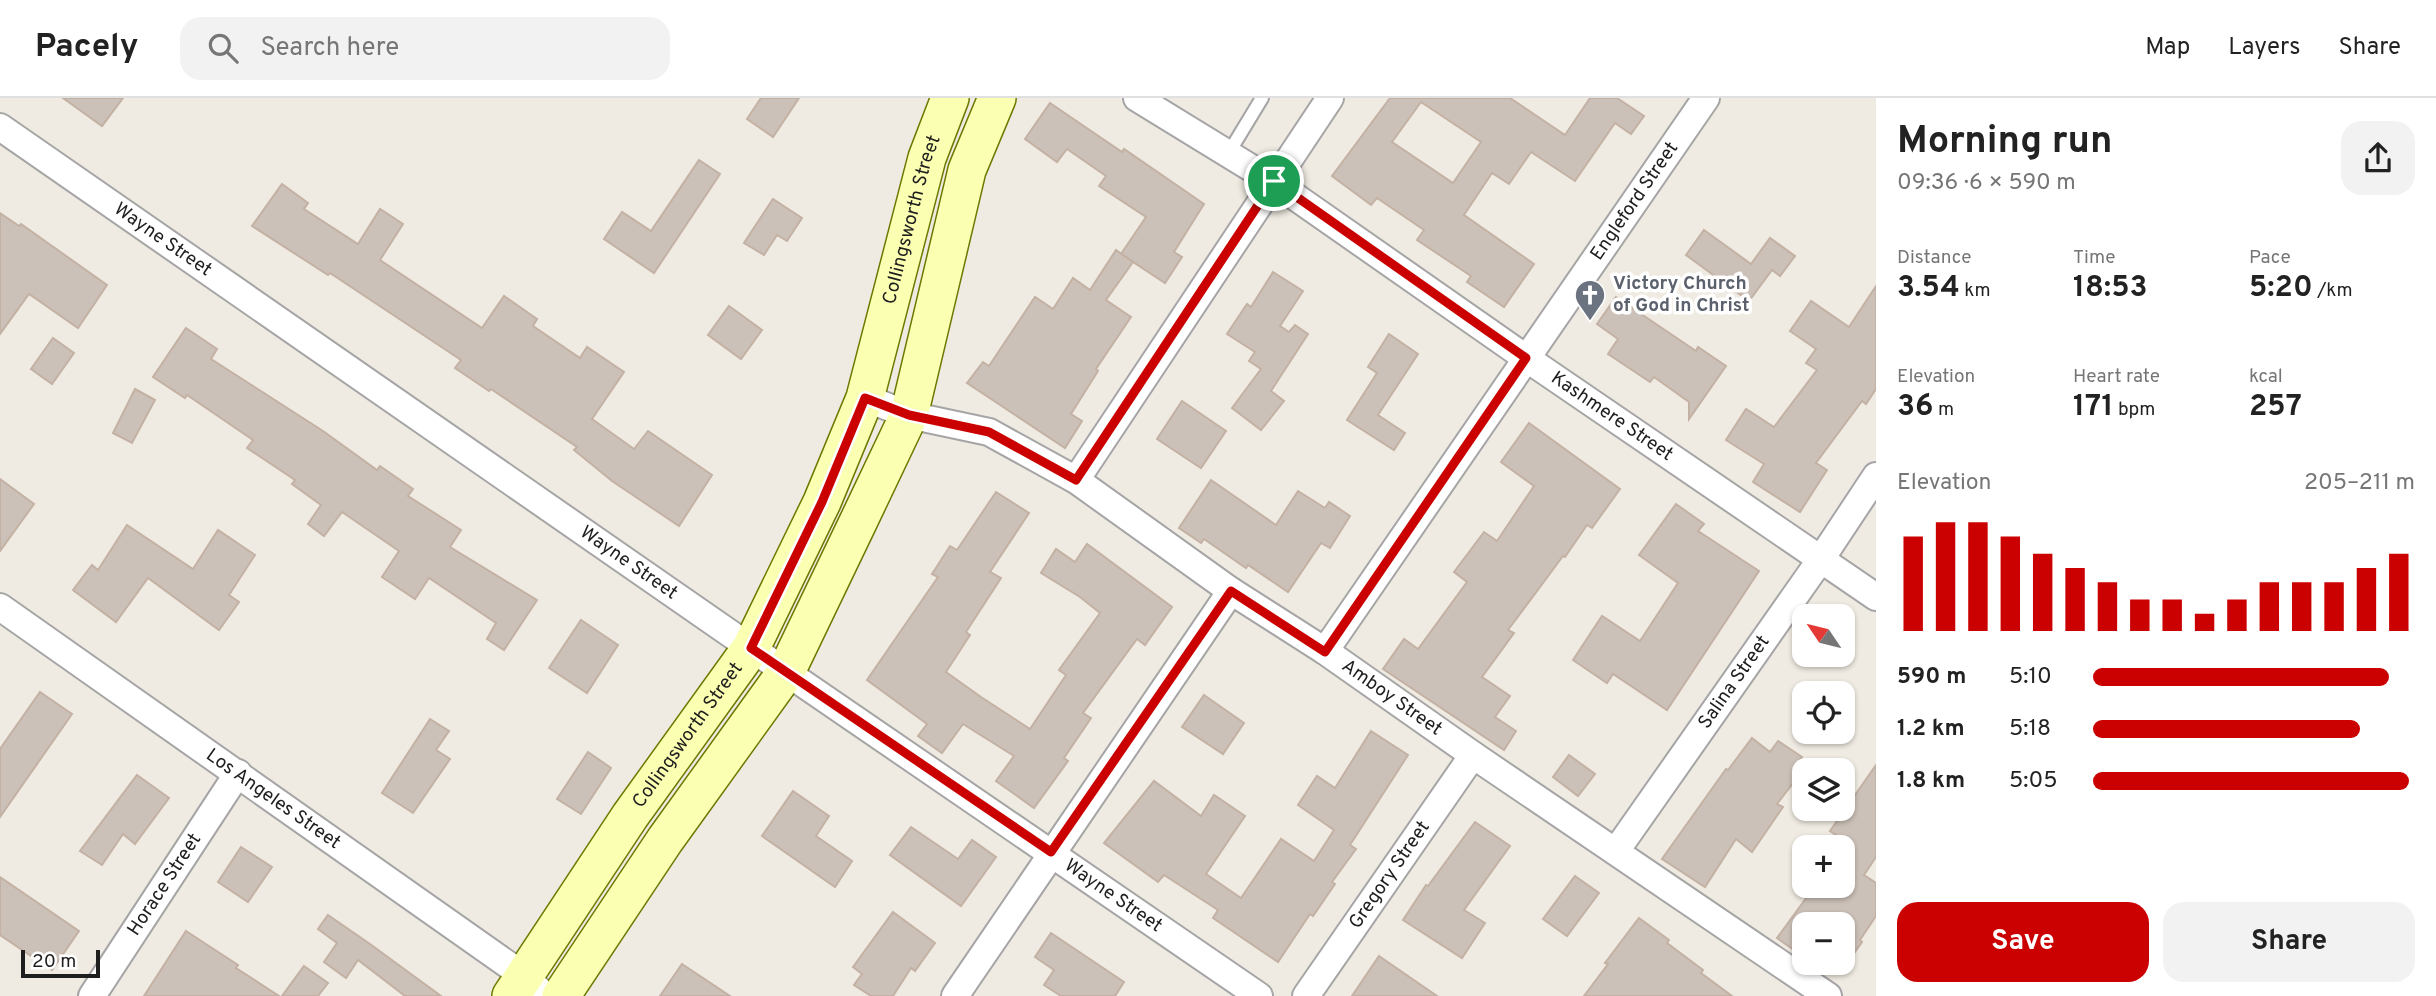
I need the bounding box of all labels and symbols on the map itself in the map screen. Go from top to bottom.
street label: Collingsworth Street [878,132,947,307]
street label: Engleford Street [1586,137,1684,265]
pin [1244,151,1304,211]
street label: Wayne Street [109,198,216,282]
place label: Victory Church of God in Christ [1613,272,1749,318]
church icon: Victory Church of God in Christ [1573,278,1607,322]
street label: Kashmere Street [1546,366,1678,467]
street label: Wayne Street [575,521,682,605]
north arrow [1792,604,1855,667]
street label: Salina Street [1693,631,1775,734]
street label: Amboy Street [1337,654,1447,741]
street label: Collingsworth Street [627,658,749,813]
street label: Los Angeles Street [201,744,345,855]
street label: Gregory Street [1344,816,1436,934]
street label: Horace Street [123,829,207,941]
street label: Wayne Street [1059,854,1167,938]
scale bar [21,947,100,979]

